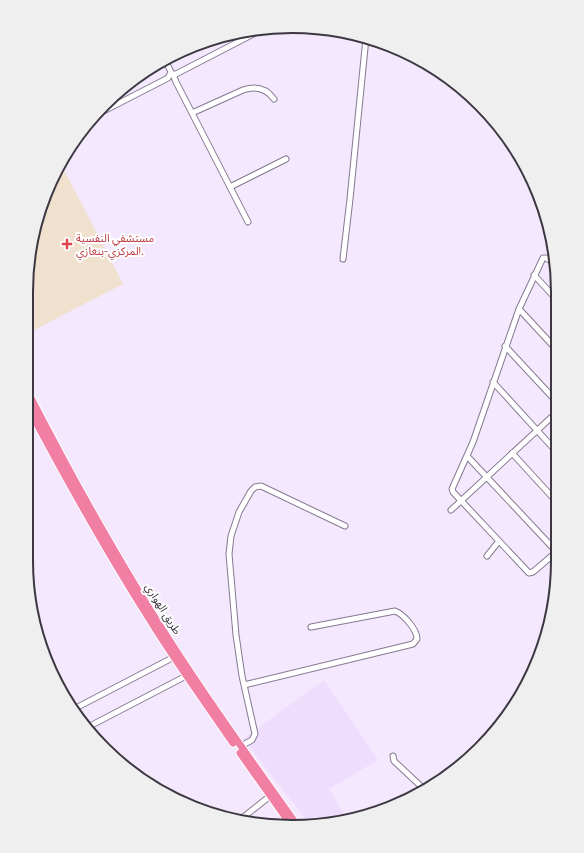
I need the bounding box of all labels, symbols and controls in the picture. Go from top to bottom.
place label: مستشفي النفسية المركزي-بنغازي. [76,232,154,260]
marker: مستشفي النفسية المركزي-بنغازي. [61,238,73,250]
street label: طريق الهواري [140,581,184,638]

